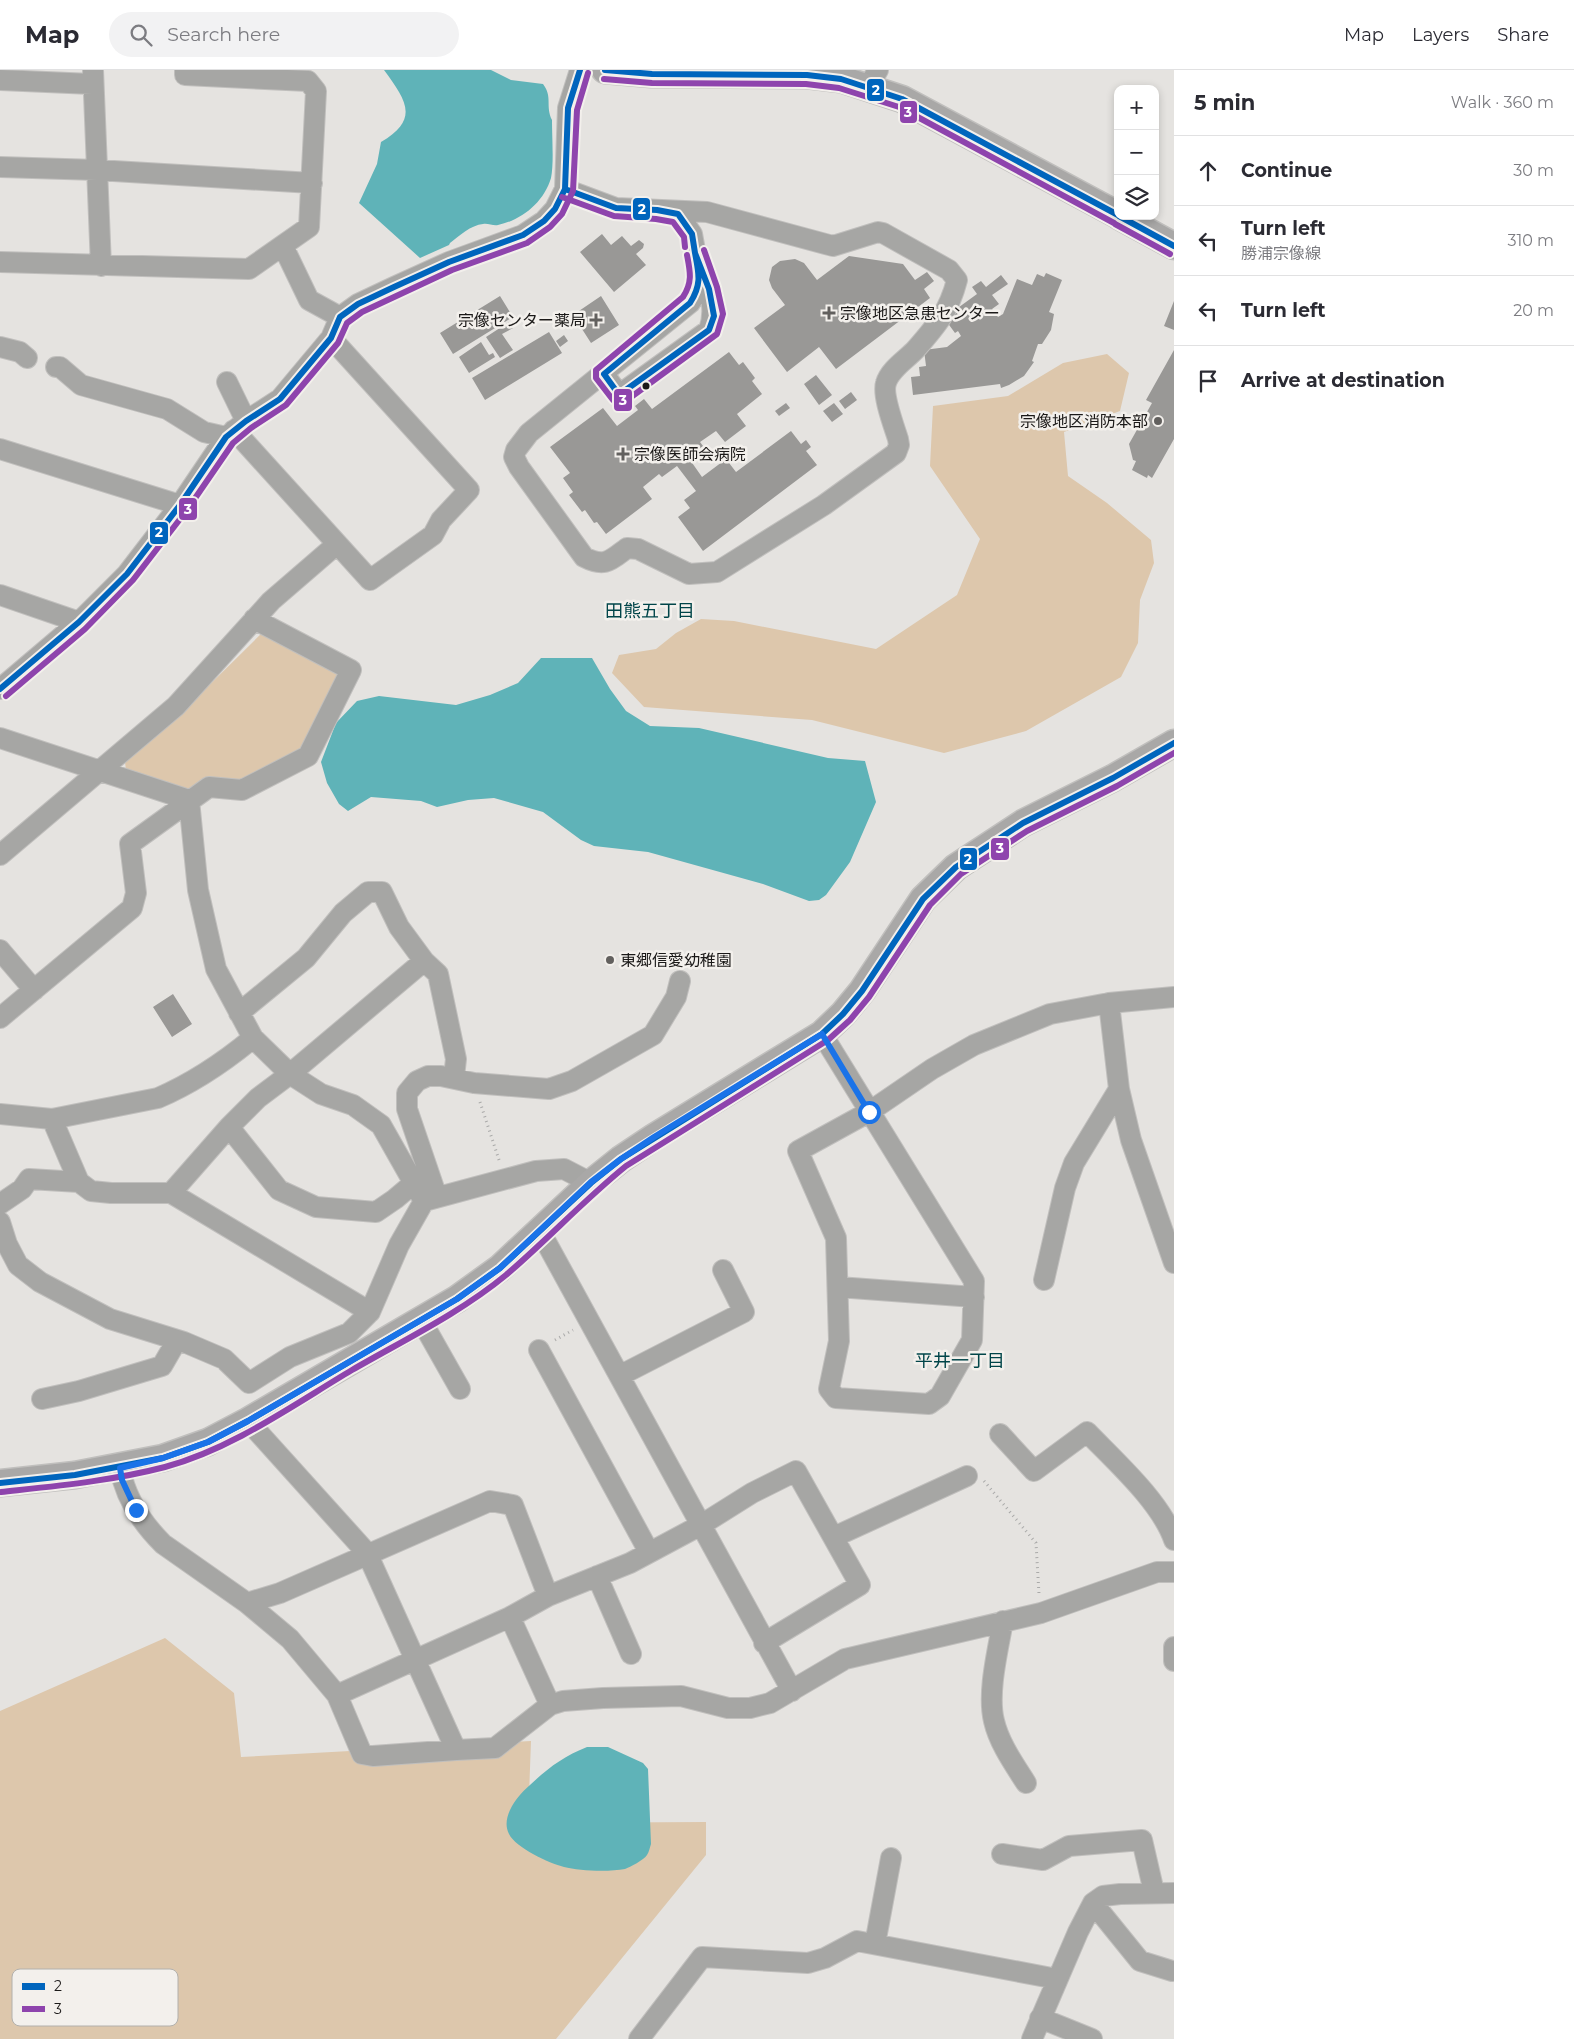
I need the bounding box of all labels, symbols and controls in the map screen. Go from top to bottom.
search box [109,12,459,57]
text: Map [25,20,79,49]
icon: search [127,21,155,49]
text: Search here [167,23,280,46]
text: Map [1344,24,1384,46]
text: Layers [1412,24,1469,46]
text: Share [1497,24,1549,46]
line badge: 2 [866,78,885,102]
text: 2 [872,81,880,99]
map controls [1114,85,1159,220]
button: + [1114,85,1159,130]
text: 5 min [1194,90,1255,115]
text: Walk · 360 m [1451,93,1554,112]
line badge: 3 [899,100,918,124]
text: 3 [903,103,912,121]
button: − [1114,130,1159,175]
icon: ahead [1194,157,1222,185]
text: Continue [1241,159,1332,182]
text: 30 m [1513,161,1554,180]
button: layers [1114,175,1159,220]
line badge: 2 [632,197,651,221]
text: 2 [638,200,646,218]
text: Turn left [1241,217,1326,240]
icon: left [1194,227,1222,255]
text: 310 m [1507,231,1554,250]
text: 勝浦宗像線 [1241,244,1321,263]
icon: left [1194,297,1222,325]
text: Turn left [1241,299,1326,322]
text: 20 m [1513,301,1554,320]
place label: 宗像地区急患センター [840,304,1000,323]
marker: 宗像地区急患センター [822,306,836,320]
place label: 宗像センター薬局 [458,311,586,330]
marker: 宗像センター薬局 [590,314,602,326]
icon: arrive [1194,367,1222,395]
text: Arrive at destination [1241,369,1445,392]
unlabelled marker [641,381,651,391]
line badge: 3 [613,388,633,412]
text: 3 [618,391,627,409]
place label: 宗像地区消防本部 [1020,412,1148,431]
marker: 宗像地区消防本部 [1152,415,1164,427]
place label: 宗像医師会病院 [634,445,746,464]
marker: 宗像医師会病院 [616,447,630,461]
line badge: 3 [178,497,198,521]
text: 3 [183,500,192,518]
line badge: 2 [149,521,169,545]
text: 2 [155,523,163,541]
district label: 田熊五丁目 [605,600,695,622]
line badge: 3 [990,837,1010,861]
text: 3 [995,839,1004,857]
line badge: 2 [959,847,978,871]
text: 2 [964,850,972,868]
place label: 東郷信愛幼稚園 [620,951,732,970]
marker: 東郷信愛幼稚園 [604,954,616,966]
route start [858,1101,881,1124]
district label: 平井一丁目 [915,1350,1005,1372]
route end [125,1499,148,1522]
legend [12,1969,178,2026]
text: 2 [54,1977,62,1995]
text: 3 [54,2000,62,2018]

